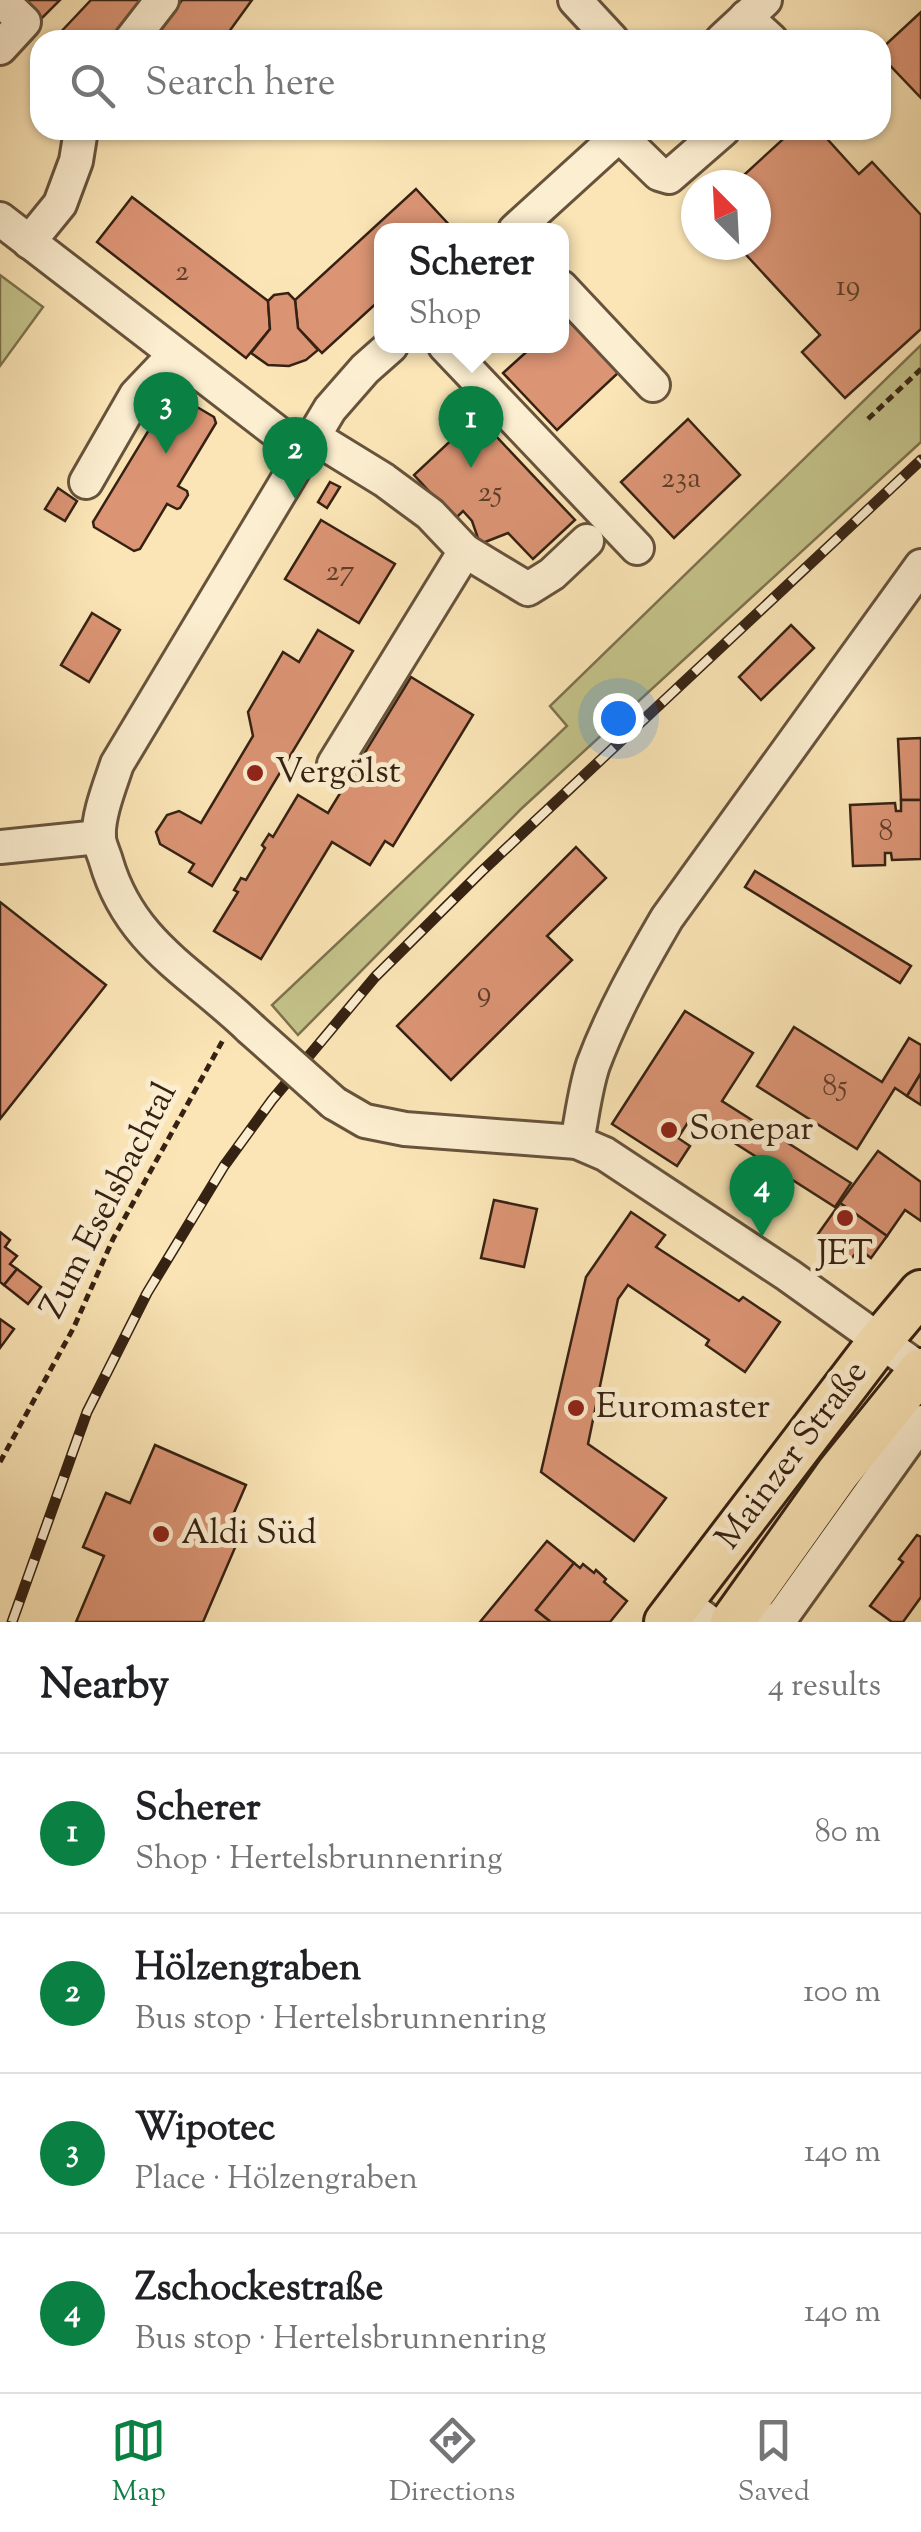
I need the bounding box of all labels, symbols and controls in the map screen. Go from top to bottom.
search box [30,30,891,140]
icon: search [65,58,120,113]
text: Search here [145,58,336,112]
north arrow [681,170,771,260]
popup [374,223,569,353]
text: Scherer [409,238,534,292]
house number: 2 [175,251,189,294]
house number: 19 [836,266,860,309]
text: Shop [409,292,481,338]
pin: 3 [134,372,198,454]
pin: 1 [438,386,504,468]
pin: 2 [262,416,328,499]
house number: 23a [661,458,701,501]
house number: 25 [478,472,502,515]
house number: 27 [325,551,355,594]
your location [593,693,644,744]
place label: Vergölst [275,748,401,799]
marker: Vergölst [244,762,266,784]
house number: 8 [879,811,894,854]
house number: 9 [477,972,491,1015]
house number: 85 [822,1066,848,1109]
street label: Zum Eselsbachtal [28,1074,192,1328]
place label: Sonepar [689,1105,814,1156]
marker: Sonepar [658,1119,680,1141]
pin: 4 [730,1154,794,1237]
marker: JET [834,1207,856,1229]
place label: JET [815,1230,873,1281]
street label: Mainzer Straße [705,1350,881,1562]
place label: Euromaster [596,1383,770,1434]
marker: Euromaster [565,1397,587,1419]
place label: Aldi Süd [181,1509,317,1560]
marker: Aldi Süd [150,1523,172,1545]
text: Nearby [40,1657,169,1717]
text: 4 results [768,1664,881,1710]
text: Scherer [135,1783,260,1837]
text: 1 [67,1810,78,1856]
text: 80 m [815,1810,881,1856]
text: Shop · Hertelsbrunnenring [135,1837,503,1883]
text: Hölzengraben [135,1943,361,1997]
text: 2 [65,1970,80,2016]
text: 100 m [803,1970,881,2016]
text: Bus stop · Hertelsbrunnenring [135,1997,547,2043]
text: Wipotec [135,2103,275,2157]
text: 3 [66,2130,79,2176]
text: 140 m [804,2130,881,2176]
text: Place · Hölzengraben [135,2157,418,2203]
text: Zschockestraße [135,2263,383,2317]
text: 4 [64,2290,81,2336]
text: 140 m [804,2290,881,2336]
text: Bus stop · Hertelsbrunnenring [135,2317,547,2363]
tab: Map [111,2413,166,2513]
tab: Directions [389,2413,515,2513]
tab: Saved [738,2413,810,2513]

